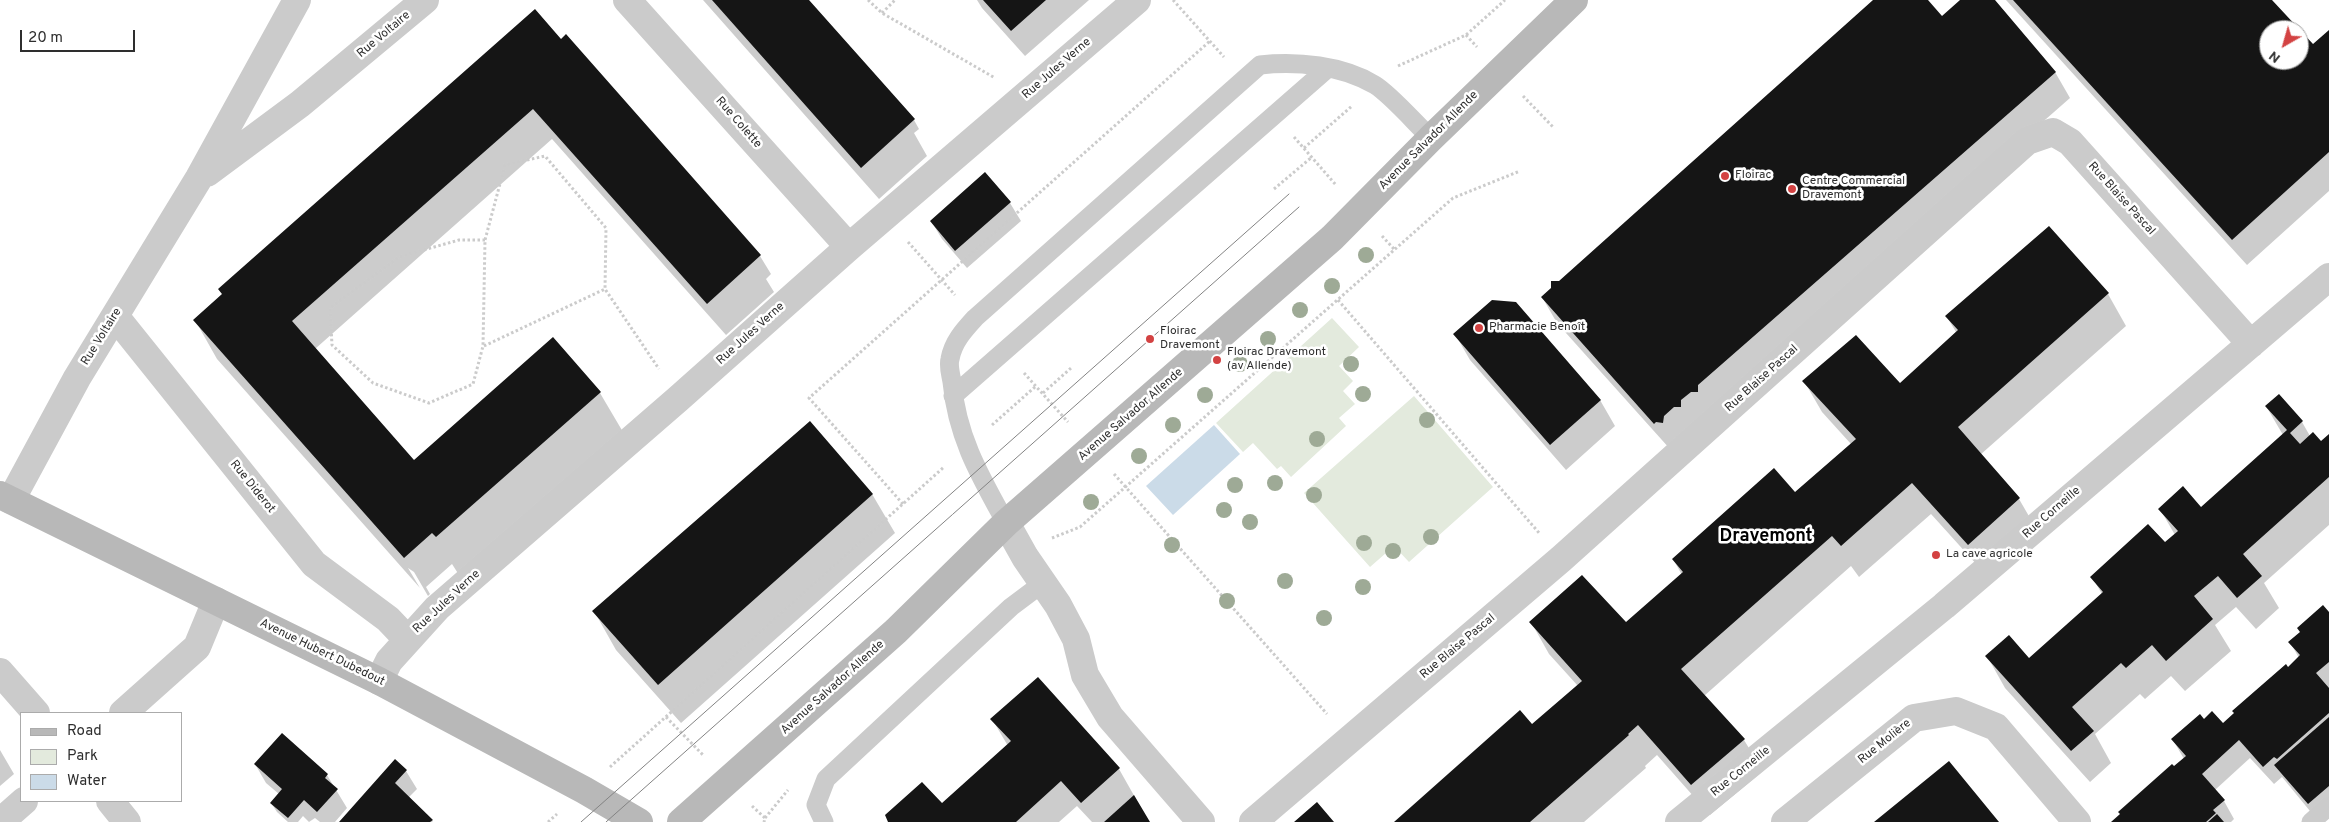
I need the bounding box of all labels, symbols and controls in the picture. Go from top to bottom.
street label: Rue Voltaire [355,9,413,61]
scale bar [22,20,138,52]
north arrow [2259,20,2309,70]
text: 20 m [28,29,63,48]
street label: Rue Jules Verne [1020,35,1094,103]
text: N [2266,47,2284,66]
street label: Avenue Salvador Allende [1377,89,1481,193]
street label: Rue Colette [712,95,764,151]
street label: Rue Blaise Pascal [2084,159,2158,239]
place label: Floirac [1735,169,1772,183]
marker: Floirac [1719,170,1731,182]
place label: Centre Commercial Dravemont [1802,175,1905,203]
marker: Centre Commercial Dravemont [1786,183,1798,195]
street label: Rue Jules Verne [714,300,788,368]
street label: Rue Voltaire [79,306,125,368]
place label: Pharmacie Benoît [1489,321,1585,335]
marker: Pharmacie Benoît [1473,322,1485,334]
place label: Floirac Dravemont [1160,325,1220,353]
marker: Floirac Dravemont [1144,333,1156,345]
street label: Rue Blaise Pascal [1722,342,1802,416]
place label: Floirac Dravemont (av Allende) [1227,346,1326,374]
marker: Floirac Dravemont (av Allende) [1211,354,1223,366]
street label: Avenue Salvador Allende [1076,366,1186,464]
street label: Rue Diderot [226,458,278,516]
street label: Rue Corneille [2020,484,2084,542]
district label: Dravemont [1719,526,1813,548]
place label: La cave agricole [1946,548,2033,562]
marker: La cave agricole [1930,549,1942,561]
street label: Rue Jules Verne [411,567,483,637]
street label: Rue Blaise Pascal [1418,611,1498,683]
street label: Avenue Hubert Dubedout [257,616,387,690]
street label: Avenue Salvador Allende [778,638,888,738]
legend [20,712,182,802]
street label: Rue Molière [1856,716,1914,768]
text: Road [67,722,102,741]
street label: Rue Corneille [1708,744,1774,800]
text: Park [67,747,98,766]
text: Water [67,772,106,791]

